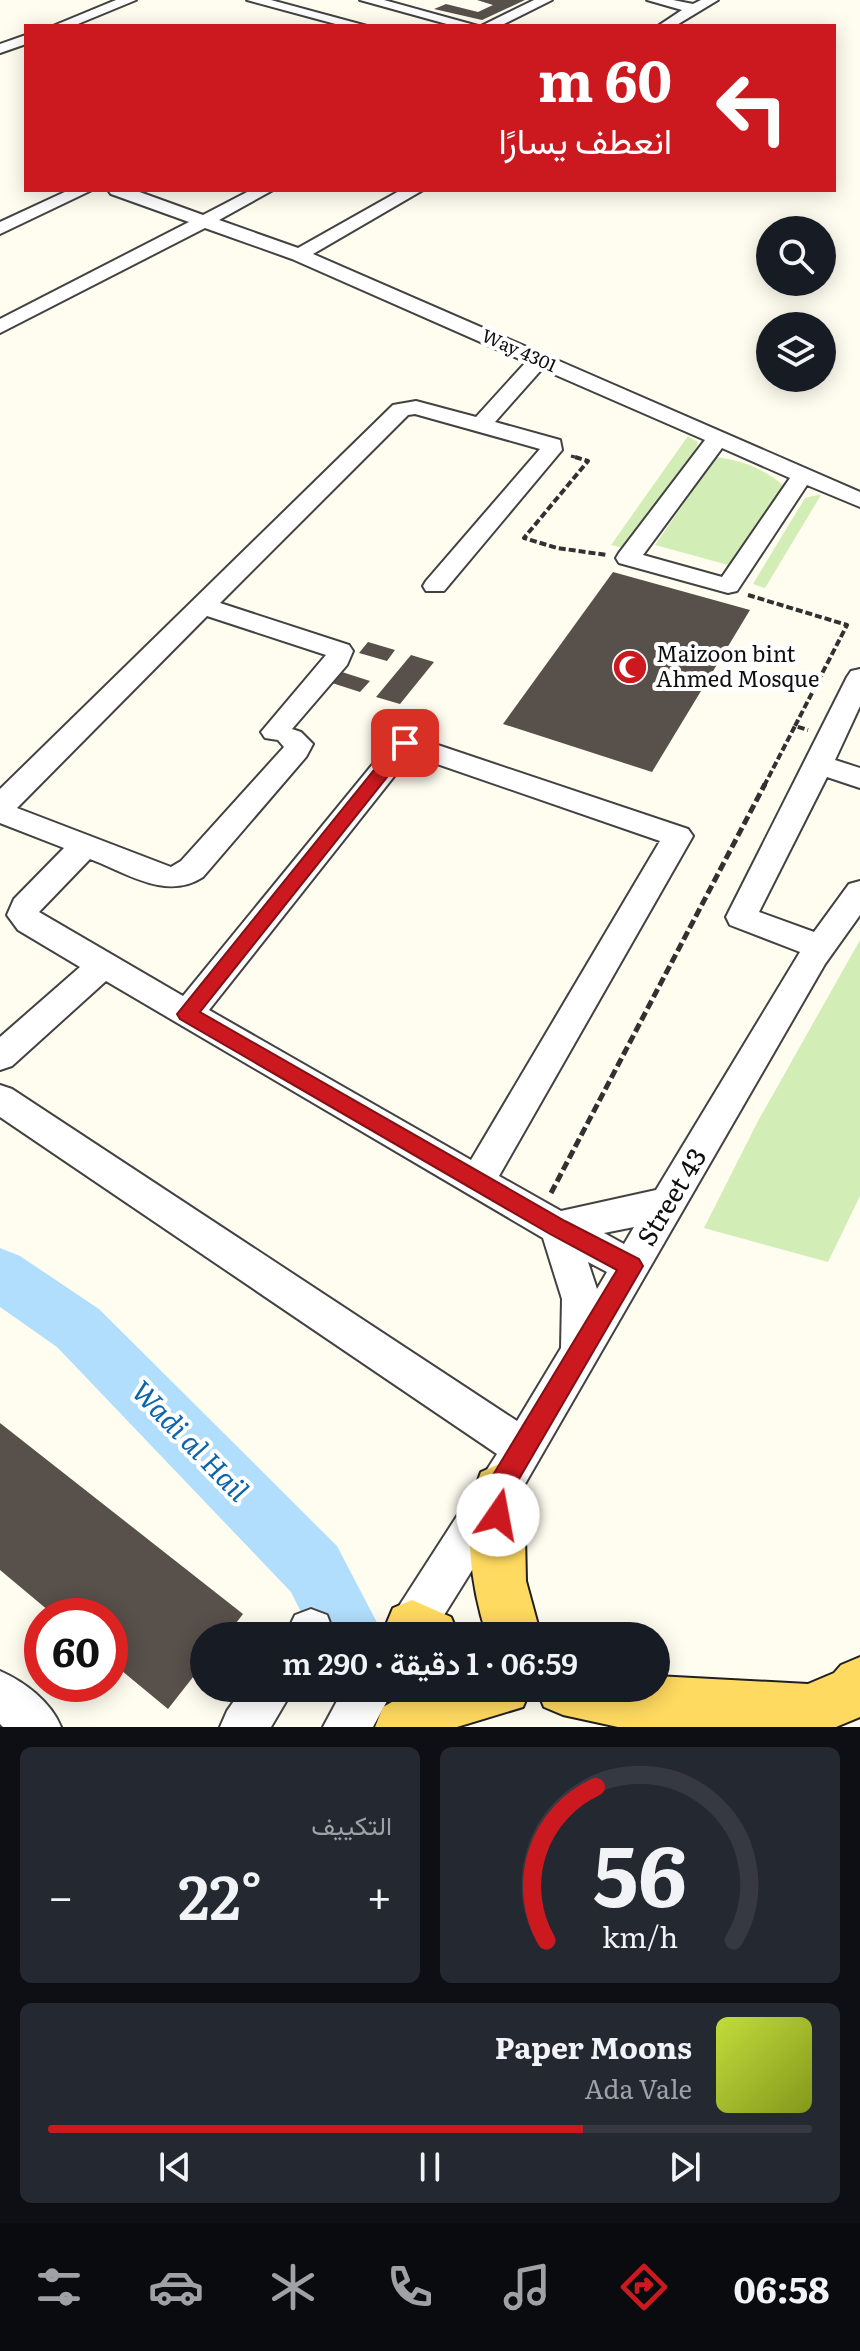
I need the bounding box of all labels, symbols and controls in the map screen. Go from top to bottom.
text: 60 m [538,36,672,119]
icon: left [700,56,804,160]
text: انعطف يسارًا [499,112,672,165]
map controls [756,216,836,392]
button: search [756,216,836,296]
button: layers [756,312,836,392]
street label: Way 4301 [478,321,561,378]
place label: Maizoon bint Ahmed Mosque [656,636,819,694]
mosque icon: Maizoon bint Ahmed Mosque [611,648,649,686]
pin [371,709,439,777]
icon: arrive [383,721,427,765]
street label: Street 43 [625,1139,714,1252]
water label: Wadi al Hail [123,1370,260,1510]
position arrow [456,1473,540,1557]
speed limit sign: 60 [24,1598,128,1702]
text: 06:59 · 1 دقيقة · 290 m [282,1640,578,1684]
text: التكييف [311,1804,392,1843]
text: 56 [593,1809,687,1933]
text: 22° [178,1849,262,1938]
text: − [48,1861,74,1927]
text: + [366,1861,392,1927]
text: km/h [602,1914,678,1957]
text: Paper Moons [495,2024,692,2068]
text: Ada Vale [585,2068,692,2107]
icon: previous [153,2145,197,2189]
icon: pause [408,2145,452,2189]
icon: next [663,2145,707,2189]
icon: filters [31,2259,87,2315]
icon: car [148,2259,204,2315]
icon: climate [265,2259,321,2315]
icon: phone [382,2259,438,2315]
icon: music [499,2259,555,2315]
icon: directions [616,2259,672,2315]
text: 06:58 [734,2261,829,2314]

